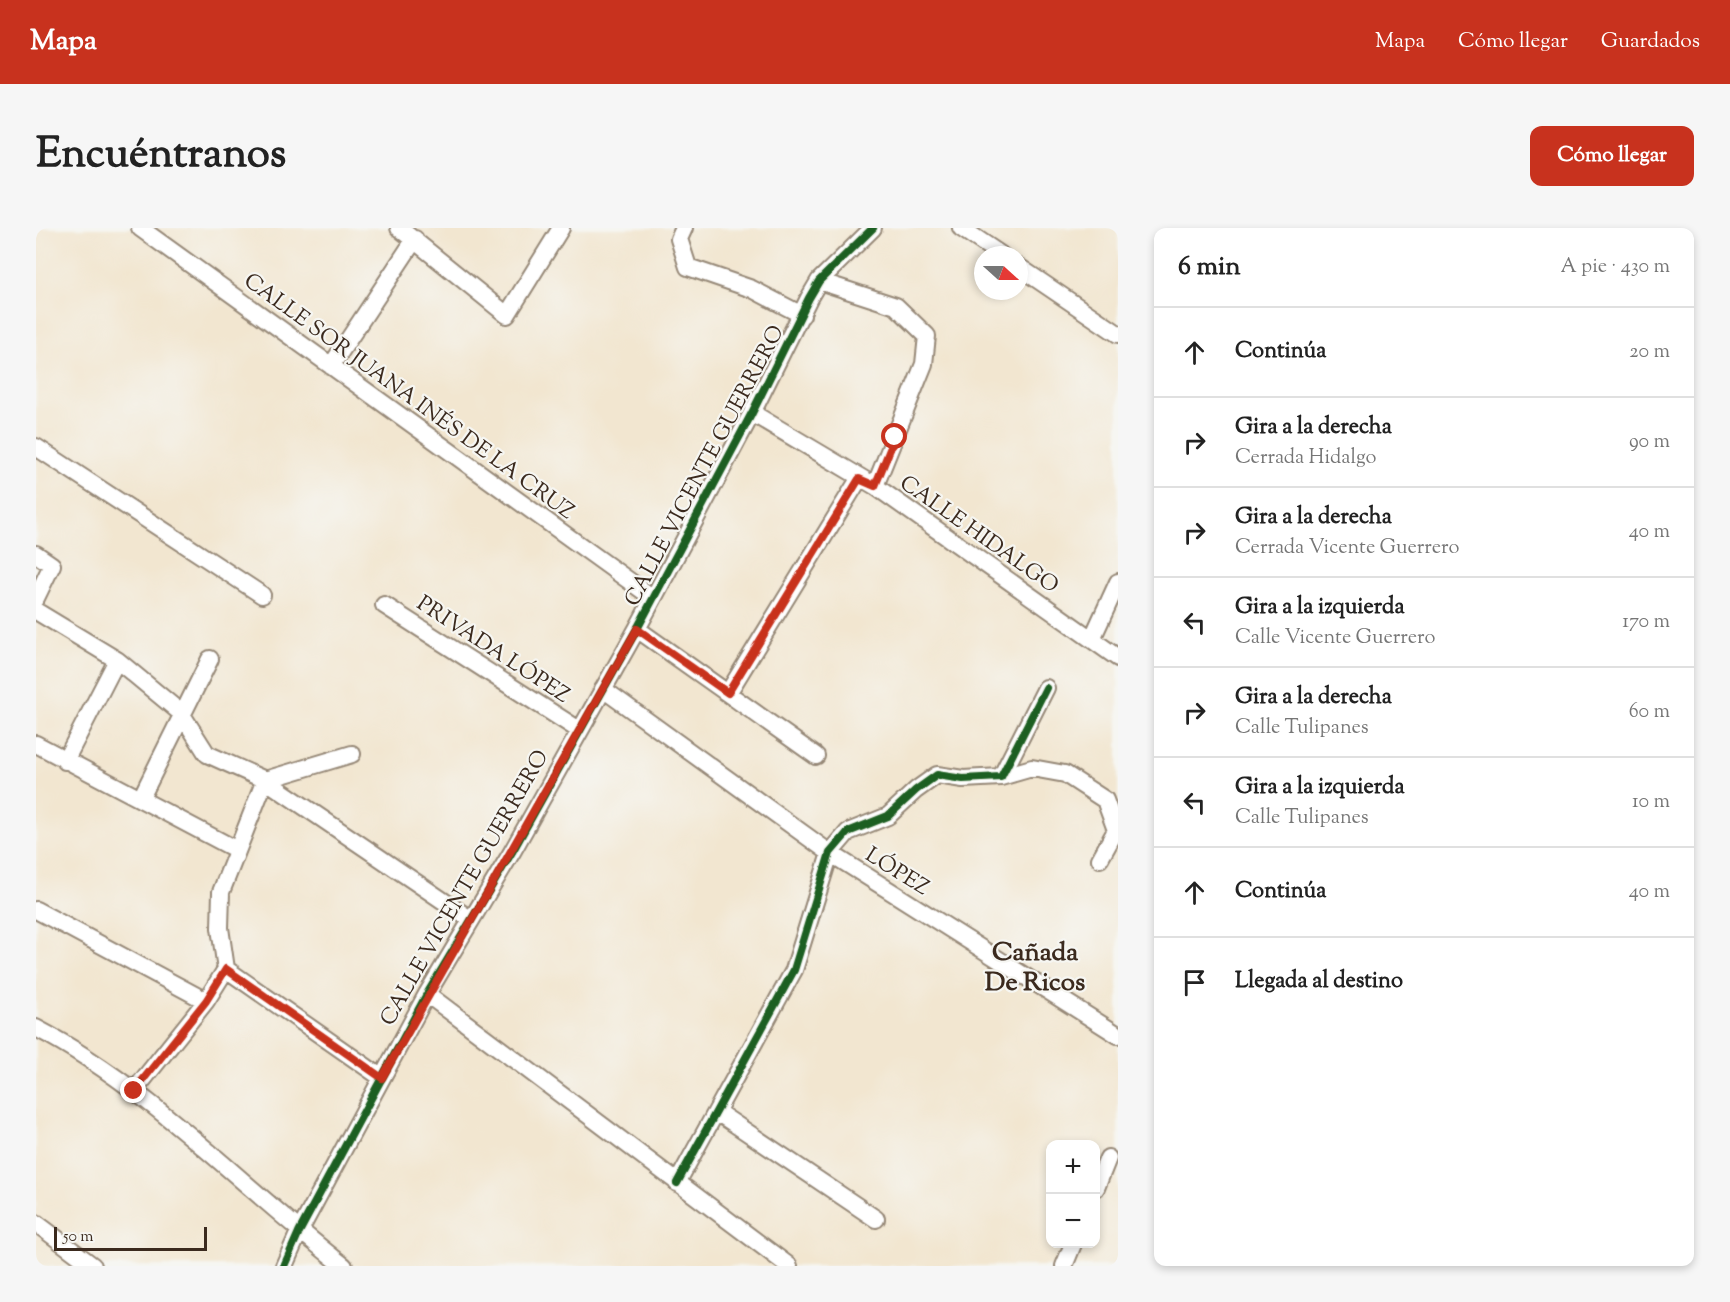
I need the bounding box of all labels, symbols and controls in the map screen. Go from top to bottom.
text: Mapa [30,22,97,62]
text: Mapa [1375,27,1425,57]
text: Cómo llegar [1458,27,1568,57]
text: Guardados [1601,27,1700,57]
text: Encuéntranos [36,126,286,186]
button: Cómo llegar [1530,126,1694,186]
north arrow [974,246,1028,300]
text: 6 min [1178,249,1241,286]
text: A pie · 430 m [1561,253,1670,282]
street label: CALLE SOR JUANA INÉS DE LA CRUZ [236,266,581,528]
street label: CALLE VICENTE GUERRERO [618,320,794,613]
icon: ahead [1178,336,1211,369]
text: Continúa [1235,336,1326,368]
text: 20 m [1629,338,1670,367]
text: Gira a la derecha [1235,412,1392,444]
route start [881,423,907,449]
icon: right [1178,426,1211,459]
text: 90 m [1629,428,1670,457]
text: Cerrada Hidalgo [1235,444,1377,473]
street label: CALLE HIDALGO [892,468,1064,602]
text: Gira a la derecha [1235,502,1392,534]
icon: right [1178,516,1211,549]
text: 40 m [1629,518,1670,547]
text: Cerrada Vicente Guerrero [1235,534,1460,563]
street label: PRIVADA LÓPEZ [409,588,576,712]
text: Gira a la izquierda [1235,592,1405,624]
icon: left [1178,606,1211,639]
text: 170 m [1622,608,1670,637]
text: Calle Vicente Guerrero [1235,624,1436,653]
text: Gira a la derecha [1235,682,1392,714]
icon: right [1178,696,1211,729]
text: 60 m [1629,698,1670,727]
text: Calle Tulipanes [1235,714,1369,743]
street label: CALLE VICENTE GUERRERO [373,744,558,1033]
text: Gira a la izquierda [1235,772,1405,804]
icon: left [1178,786,1211,819]
text: 10 m [1632,788,1670,817]
text: Calle Tulipanes [1235,804,1369,833]
street label: LÓPEZ [858,840,935,905]
icon: ahead [1178,876,1211,909]
text: Continúa [1235,876,1326,908]
text: 40 m [1629,878,1670,907]
district label: Cañada De Ricos [985,935,1085,1002]
icon: arrive [1178,966,1211,999]
text: Llegada al destino [1235,966,1403,998]
route end [120,1077,146,1103]
map controls [1046,1140,1100,1248]
button: + [1046,1140,1100,1194]
button: − [1046,1194,1100,1248]
scale bar [54,1224,207,1252]
text: 50 m [63,1226,94,1249]

